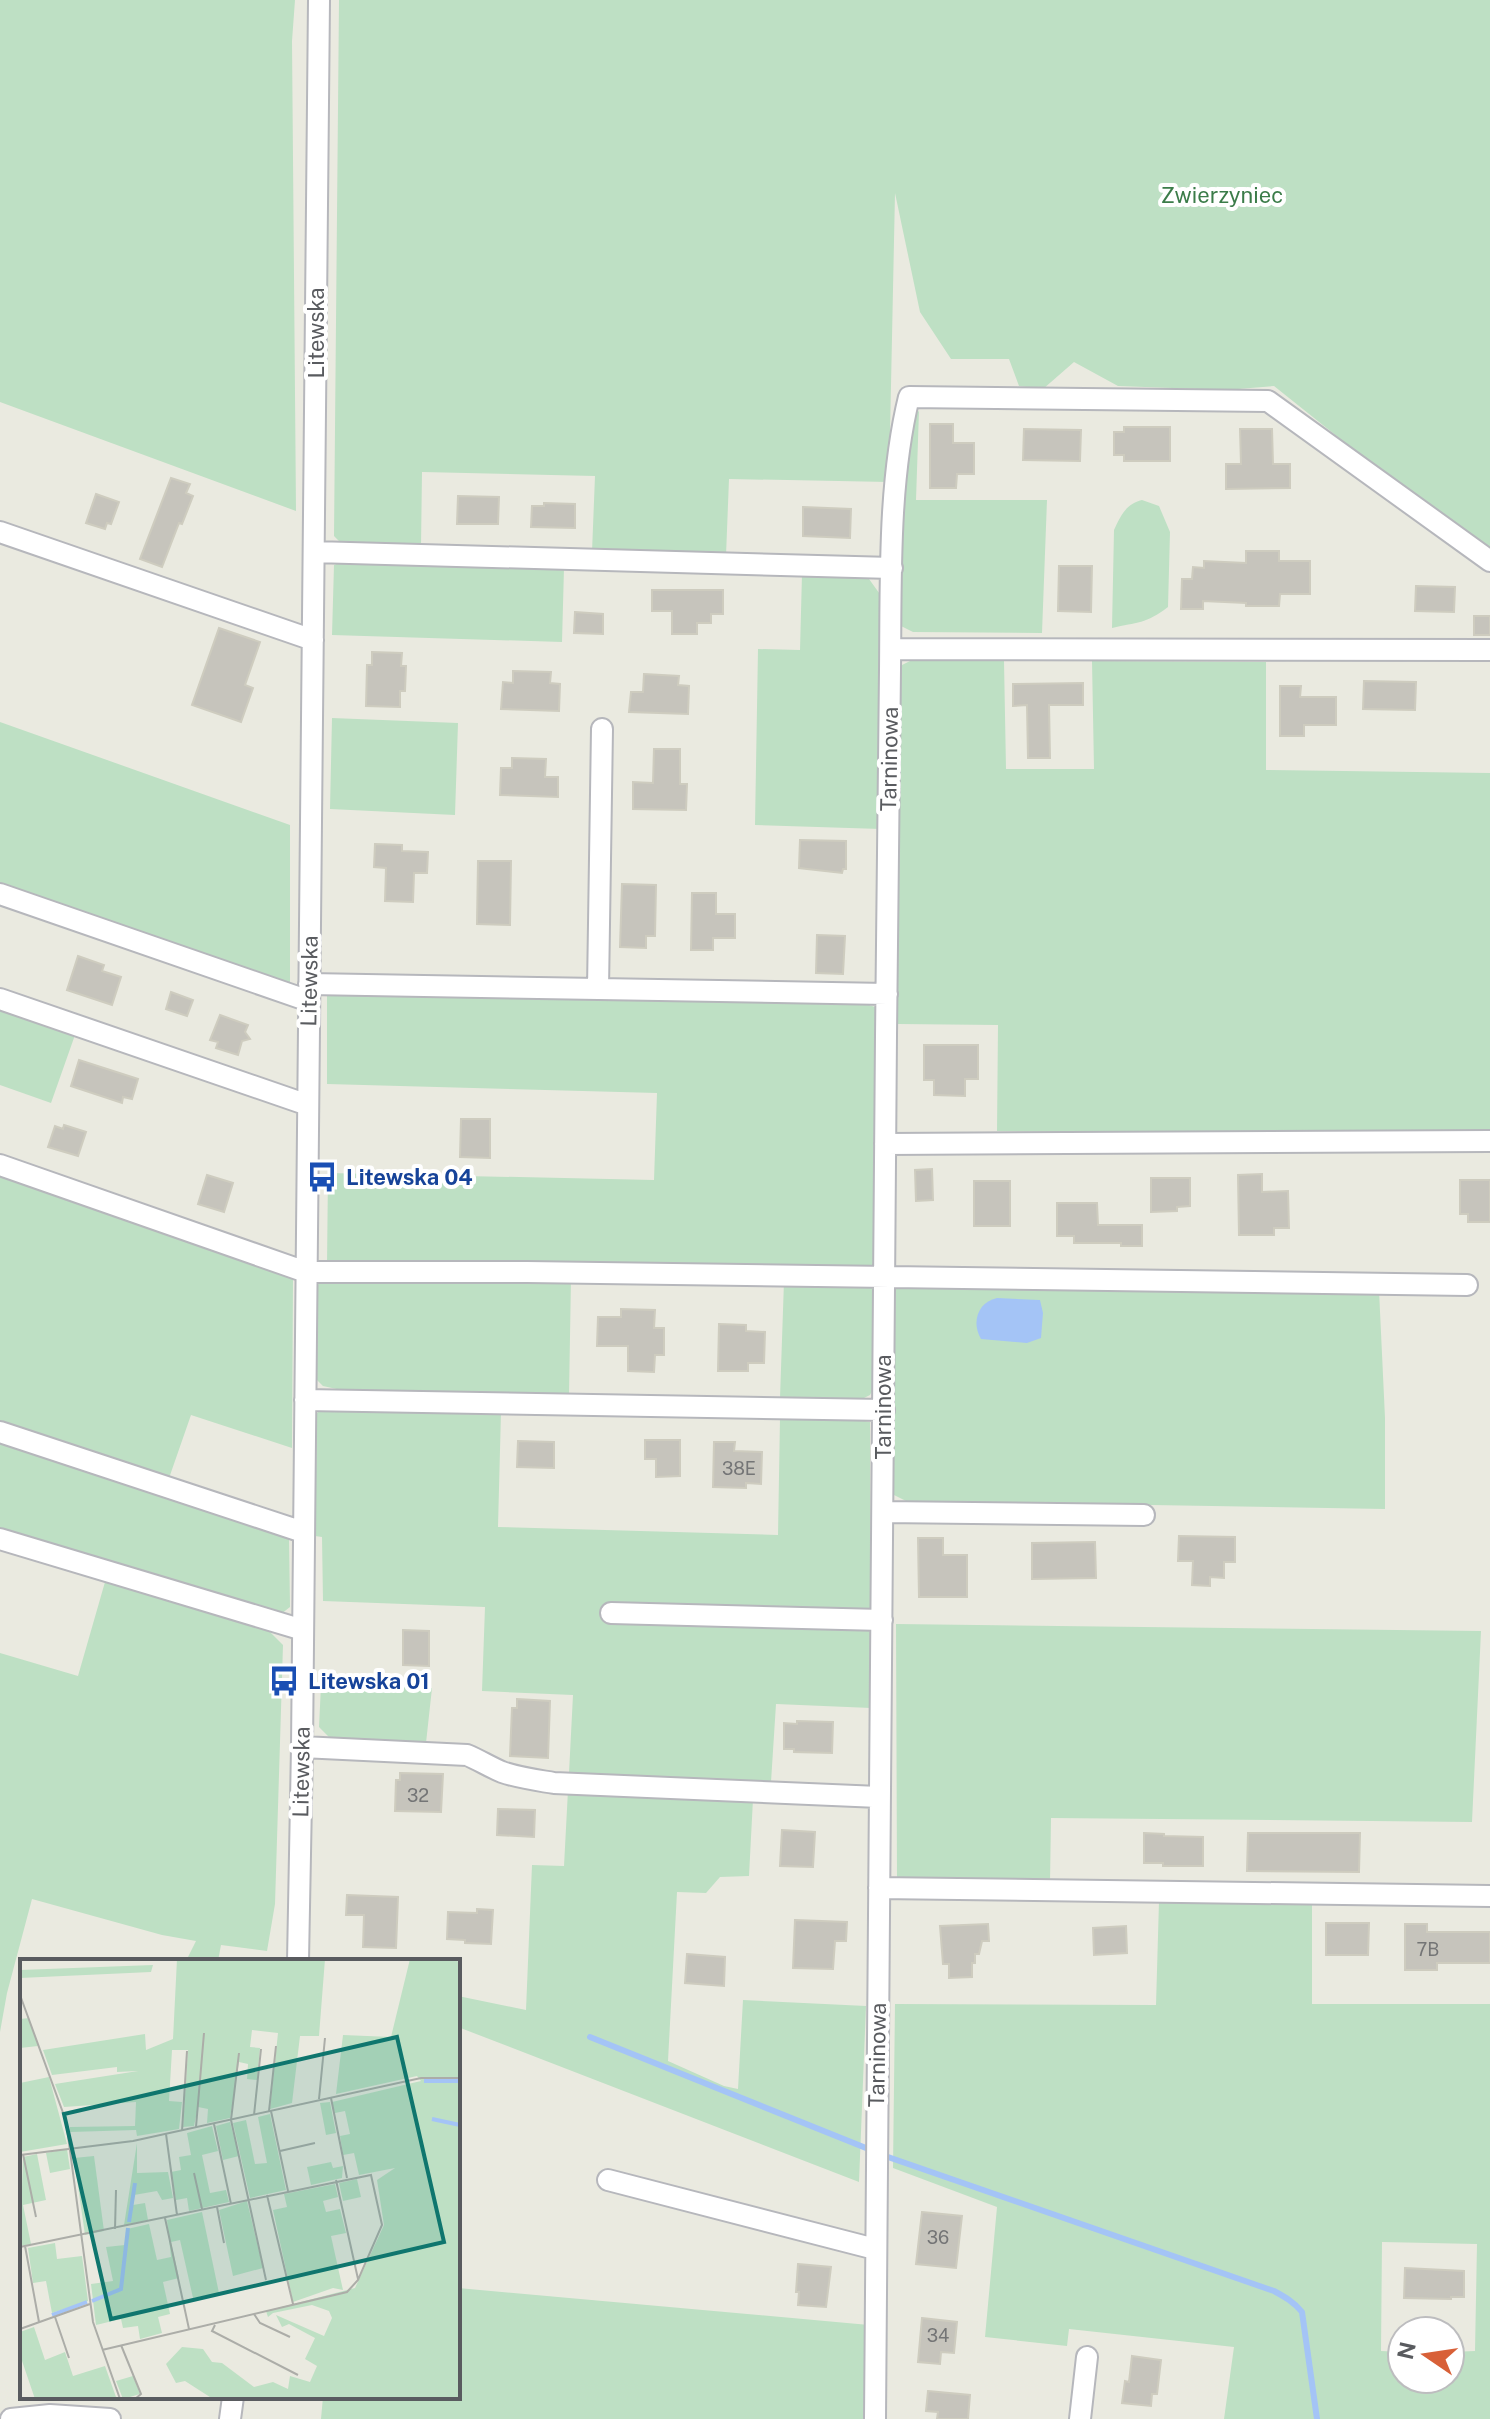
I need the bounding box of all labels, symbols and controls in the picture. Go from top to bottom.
park label: Zwierzyniec [1161,182,1283,208]
street label: Litewska [303,287,329,379]
street label: Tarninowa [875,706,903,812]
street label: Litewska [295,935,323,1027]
bus stop icon: Litewska 04 [305,1160,339,1194]
place label: Litewska 04 [346,1164,473,1190]
street label: Tarninowa [870,1355,896,1459]
house number: 38E [722,1458,756,1479]
bus stop icon: Litewska 01 [267,1664,301,1698]
place label: Litewska 01 [308,1668,430,1694]
street label: Litewska [287,1726,315,1818]
house number: 32 [407,1785,429,1806]
house number: 7B [1417,1939,1439,1960]
inset map [20,1959,460,2399]
street label: Tarninowa [863,2002,891,2108]
house number: 36 [927,2227,949,2248]
north arrow [1386,2315,1466,2395]
house number: 34 [927,2325,949,2346]
text: N [1392,2339,1421,2362]

